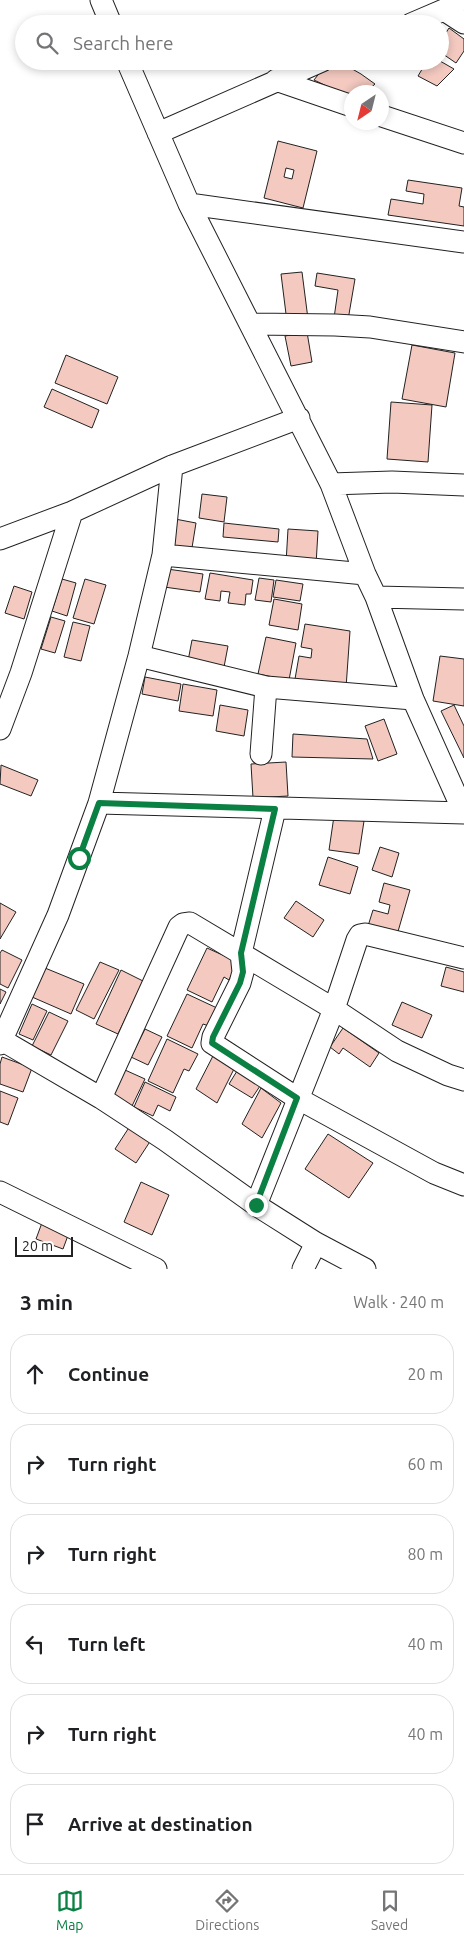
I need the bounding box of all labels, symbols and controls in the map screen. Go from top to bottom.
search box [15,15,449,70]
icon: search [33,29,61,57]
text: Search here [73,32,173,54]
north arrow [344,85,389,130]
route start [68,847,91,870]
route end [245,1194,268,1217]
scale bar [15,1234,72,1257]
text: 20 m [22,1238,53,1254]
text: 3 min [20,1290,73,1314]
text: Walk · 240 m [353,1293,444,1311]
icon: ahead [21,1360,49,1388]
text: Continue [68,1363,149,1385]
text: 20 m [407,1365,443,1383]
icon: right [21,1450,49,1478]
text: Turn right [68,1453,156,1475]
text: 60 m [407,1455,443,1473]
icon: right [21,1540,49,1568]
text: Turn right [68,1543,156,1565]
text: 80 m [407,1545,443,1563]
icon: left [21,1630,49,1658]
text: Turn left [68,1633,146,1655]
text: 40 m [407,1635,443,1653]
icon: right [21,1720,49,1748]
text: Turn right [68,1723,156,1745]
text: 40 m [407,1725,443,1743]
icon: arrive [21,1810,49,1838]
text: Arrive at destination [68,1813,253,1835]
tab: Map [56,1887,84,1933]
tab: Directions [195,1887,259,1933]
tab: Saved [371,1887,408,1933]

